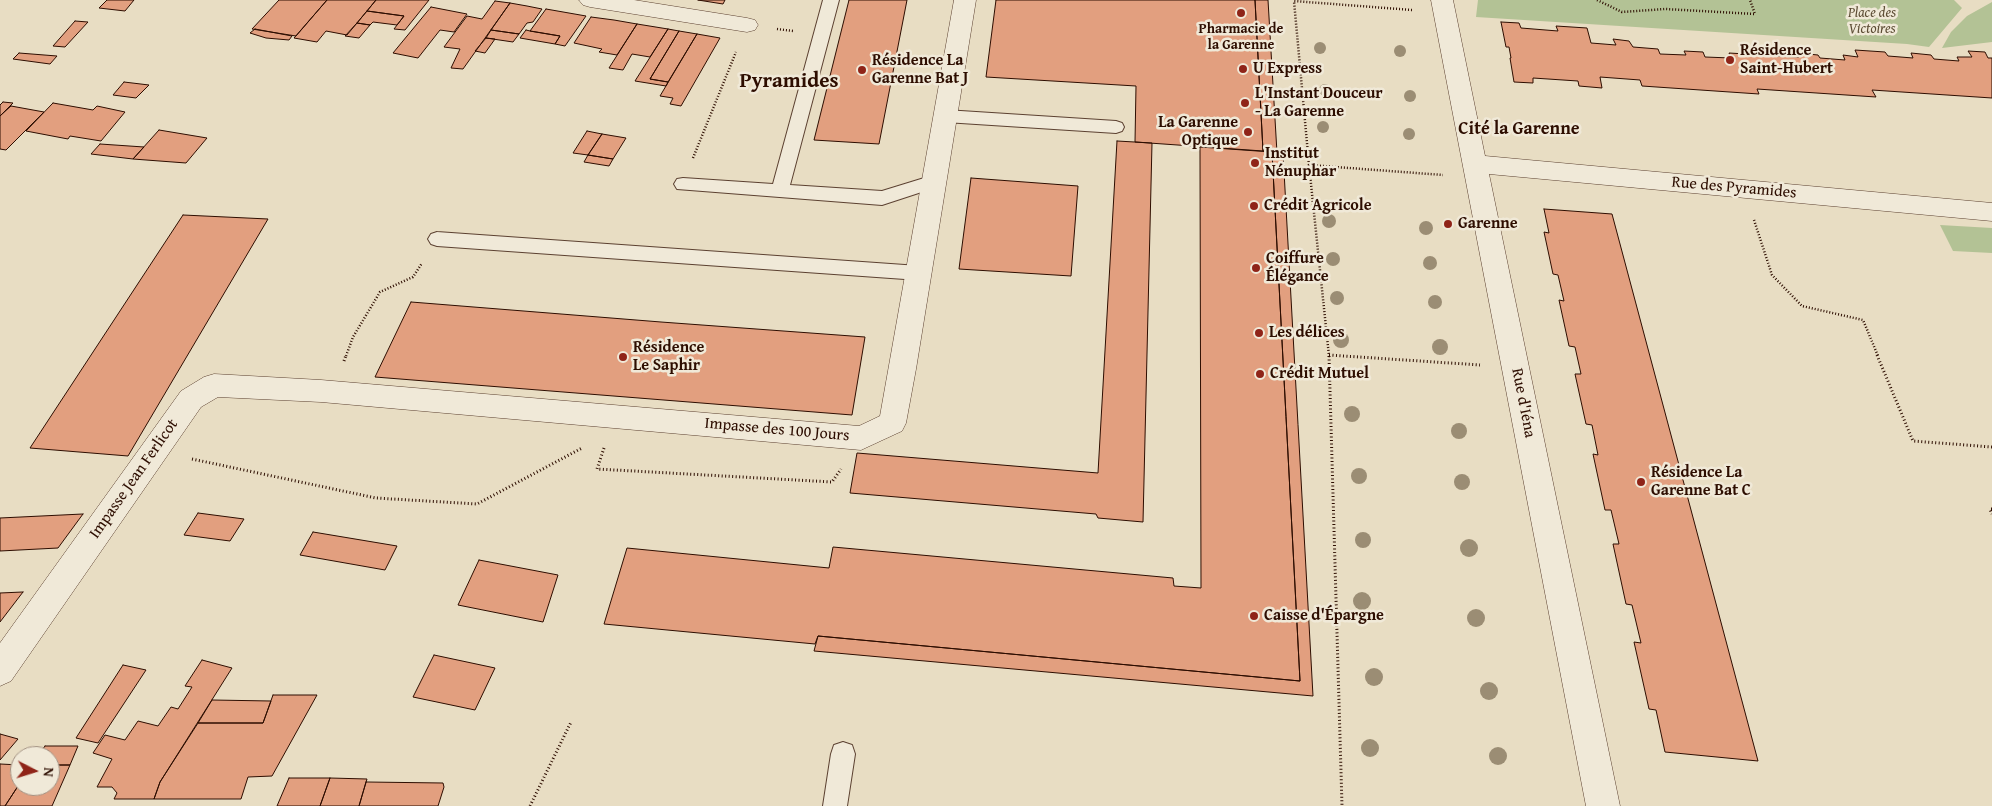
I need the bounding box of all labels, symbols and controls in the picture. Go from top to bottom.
park label: Place des Victoires [1848,5,1896,38]
marker: Pharmacie de la Garenne [1235,7,1247,19]
place label: Pharmacie de la Garenne [1199,21,1283,54]
place label: Résidence Saint-Hubert [1740,41,1833,79]
place label: Résidence La Garenne Bat J [872,51,968,89]
marker: Résidence Saint-Hubert [1724,54,1736,66]
place label: U Express [1253,59,1322,79]
marker: U Express [1237,63,1249,75]
marker: Résidence La Garenne Bat J [856,64,868,76]
district label: Pyramides [739,69,839,95]
place label: L'Instant Douceur - La Garenne [1255,84,1383,122]
marker: L'Instant Douceur - La Garenne [1239,97,1251,109]
place label: La Garenne Optique [1158,113,1238,151]
district label: Cité la Garenne [1458,118,1580,140]
marker: La Garenne Optique [1242,126,1254,138]
place label: Institut Nénuphar [1265,144,1336,182]
marker: Institut Nénuphar [1249,157,1261,169]
street label: Rue des Pyramides [1671,173,1797,203]
place label: Crédit Agricole [1264,196,1372,216]
marker: Crédit Agricole [1248,200,1260,212]
place label: Garenne [1458,214,1518,234]
marker: Garenne [1442,218,1454,230]
place label: Coiffure Élégance [1266,249,1329,287]
marker: Coiffure Élégance [1250,262,1262,274]
place label: Les délices [1269,323,1345,343]
marker: Les délices [1253,327,1265,339]
place label: Résidence Le Saphir [633,338,704,376]
marker: Résidence Le Saphir [617,351,629,363]
place label: Crédit Mutuel [1270,364,1369,384]
street label: Rue d'Iéna [1507,367,1539,439]
marker: Crédit Mutuel [1254,368,1266,380]
street label: Impasse des 100 Jours [704,414,850,446]
street label: Impasse Jean Ferlicot [85,415,183,543]
place label: Résidence La Garenne Bat C [1651,463,1751,501]
marker: Résidence La Garenne Bat C [1635,476,1647,488]
place label: Caisse d'Épargne [1264,606,1384,626]
marker: Caisse d'Épargne [1248,610,1260,622]
north arrow [10,746,60,796]
text: N [39,767,59,778]

